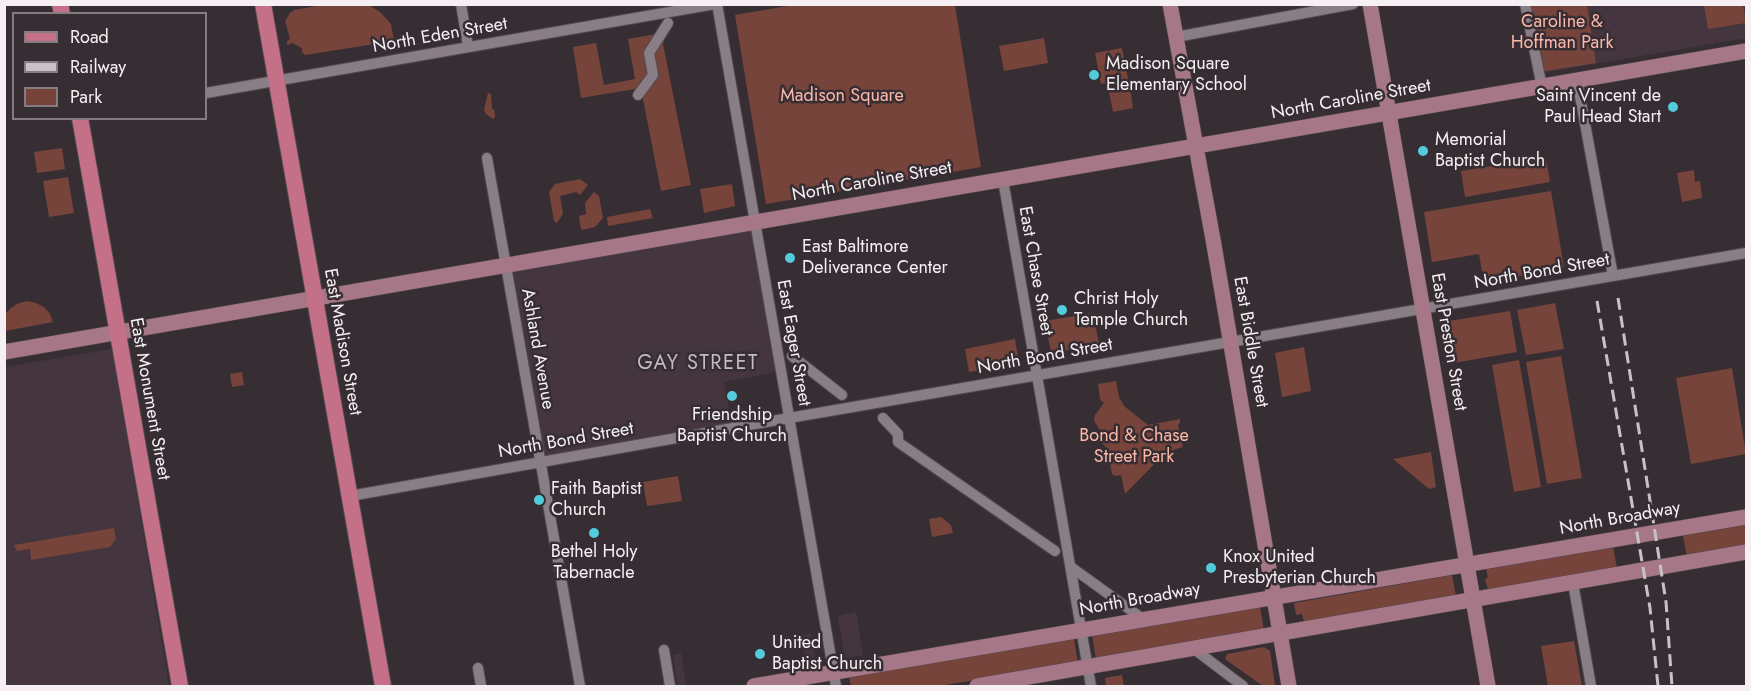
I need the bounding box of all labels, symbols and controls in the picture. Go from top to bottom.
legend [12,12,207,120]
park label: Caroline & Hoffman Park [1511,12,1613,54]
street label: North Eden Street [371,14,509,58]
text: Road [70,24,109,50]
text: Railway [70,54,126,80]
place label: Madison Square Elementary School [1106,54,1247,97]
marker: Madison Square Elementary School [1087,68,1101,82]
street label: North Caroline Street [1269,75,1433,125]
text: Park [70,84,102,110]
park label: Madison Square [780,86,904,108]
place label: Saint Vincent de Paul Head Start [1536,86,1661,128]
marker: Saint Vincent de Paul Head Start [1666,100,1680,114]
place label: Memorial Baptist Church [1435,130,1545,172]
marker: Memorial Baptist Church [1416,144,1430,158]
street label: North Caroline Street [790,157,954,207]
street label: East Chase Street [1013,205,1057,337]
place label: East Baltimore Deliverance Center [802,237,948,280]
street label: North Bond Street [1473,249,1611,295]
marker: East Baltimore Deliverance Center [783,251,797,265]
street label: East Madison Street [318,267,366,417]
street label: East Preston Street [1425,271,1471,413]
street label: East Biddle Street [1228,275,1272,409]
street label: East Eager Street [771,278,815,408]
street label: Ashland Avenue [516,287,558,411]
place label: Christ Holy Temple Church [1074,289,1188,332]
marker: Christ Holy Temple Church [1055,303,1069,317]
street label: East Monument Street [124,316,174,482]
street label: North Bond Street [976,334,1114,380]
district label: GAY STREET [637,352,759,376]
marker: Friendship Baptist Church [725,389,739,403]
place label: Friendship Baptist Church [677,405,787,448]
street label: North Bond Street [497,418,635,464]
park label: Bond & Chase Street Park [1079,426,1189,468]
place label: Faith Baptist Church [551,479,642,522]
marker: Faith Baptist Church [532,493,546,507]
street label: North Broadway [1558,498,1682,540]
marker: Bethel Holy Tabernacle [587,526,601,540]
place label: Bethel Holy Tabernacle [551,542,637,584]
place label: Knox United Presbyterian Church [1223,547,1376,590]
marker: Knox United Presbyterian Church [1204,561,1218,575]
street label: North Broadway [1078,579,1202,621]
place label: United Baptist Church [772,633,882,676]
marker: United Baptist Church [753,647,767,661]

